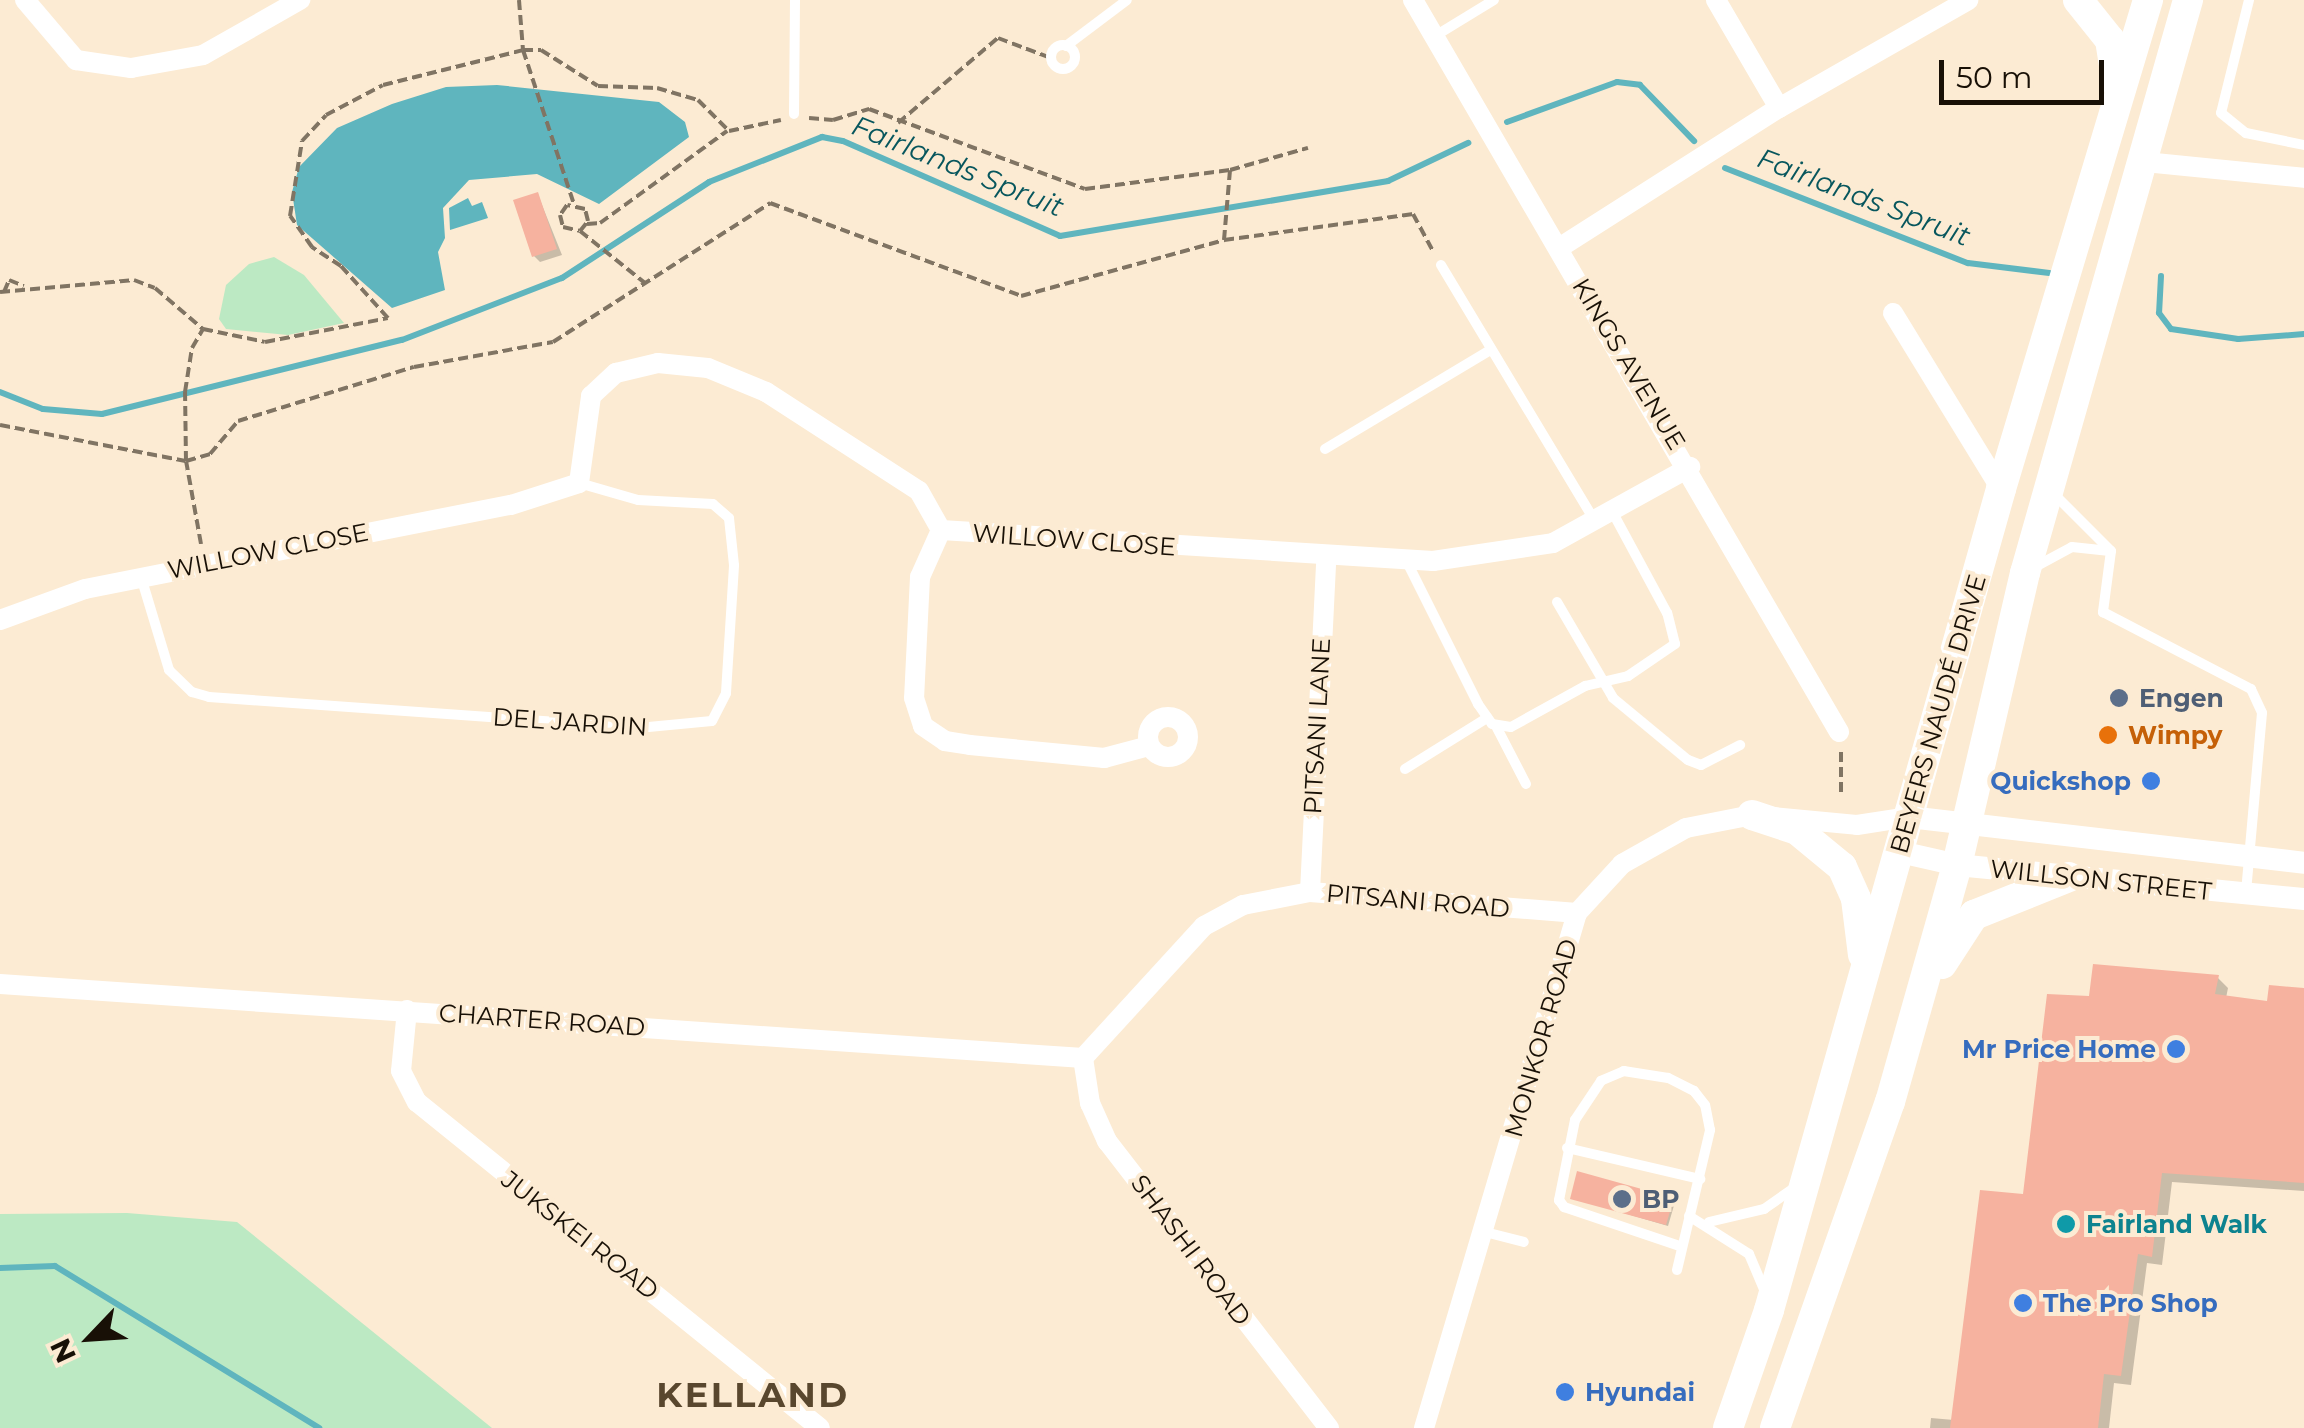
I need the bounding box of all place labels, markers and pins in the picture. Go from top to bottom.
place label: Engen [2139,683,2224,713]
marker: Engen [2108,687,2130,709]
place label: Wimpy [2128,720,2223,750]
marker: Wimpy [2097,724,2119,746]
place label: Quickshop [1990,766,2131,796]
marker: Quickshop [2140,770,2162,792]
place label: Mr Price Home [1962,1034,2156,1064]
marker: Mr Price Home [2165,1038,2187,1060]
place label: BP [1642,1184,1679,1214]
marker: BP [1611,1188,1633,1210]
place label: Fairland Walk [2086,1209,2267,1239]
marker: Fairland Walk [2055,1213,2077,1235]
place label: The Pro Shop [2043,1288,2218,1318]
marker: The Pro Shop [2012,1292,2034,1314]
place label: Hyundai [1585,1377,1695,1407]
marker: Hyundai [1554,1381,1576,1403]

